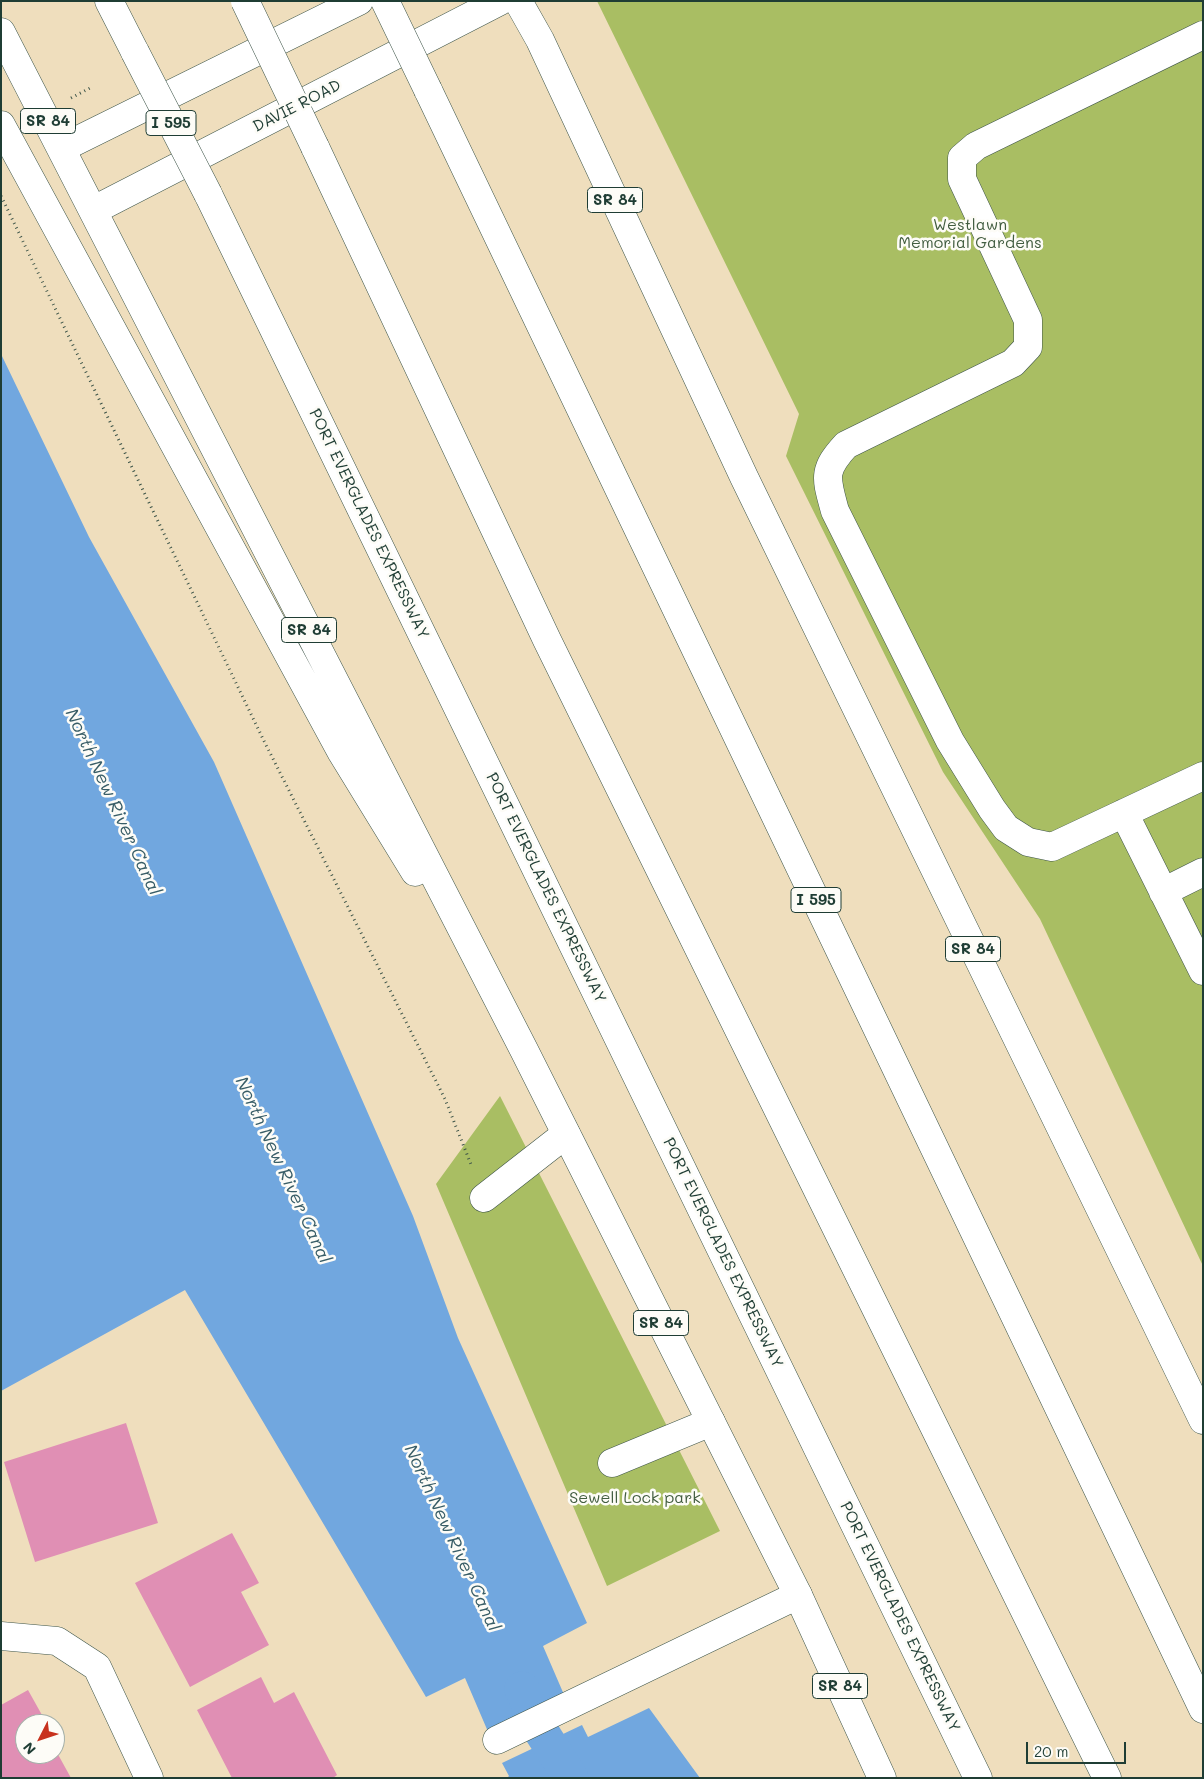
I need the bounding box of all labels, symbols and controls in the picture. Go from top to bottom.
street label: DAVIE ROAD [250,76,344,136]
road number: SR 84 [20,108,76,134]
road number: I 595 [146,110,196,136]
road number: SR 84 [588,188,642,212]
park label: Westlawn Memorial Gardens [898,215,1042,253]
street label: PORT EVERGLADES EXPRESSWAY [305,406,433,642]
road number: SR 84 [282,618,336,642]
water label: North New River Canal [60,705,166,899]
street label: PORT EVERGLADES EXPRESSWAY [482,770,610,1006]
road number: I 595 [791,888,841,912]
road number: SR 84 [946,936,1000,962]
water label: North New River Canal [230,1073,336,1267]
street label: PORT EVERGLADES EXPRESSWAY [659,1135,787,1371]
road number: SR 84 [634,1310,688,1336]
water label: North New River Canal [399,1441,505,1635]
park label: Sewell Lock park [569,1488,701,1508]
street label: PORT EVERGLADES EXPRESSWAY [836,1499,964,1735]
road number: SR 84 [812,1674,868,1698]
north arrow [15,1714,65,1764]
scale bar [1029,1732,1129,1764]
text: N [18,1738,40,1759]
text: 20 m [1034,1741,1068,1761]

